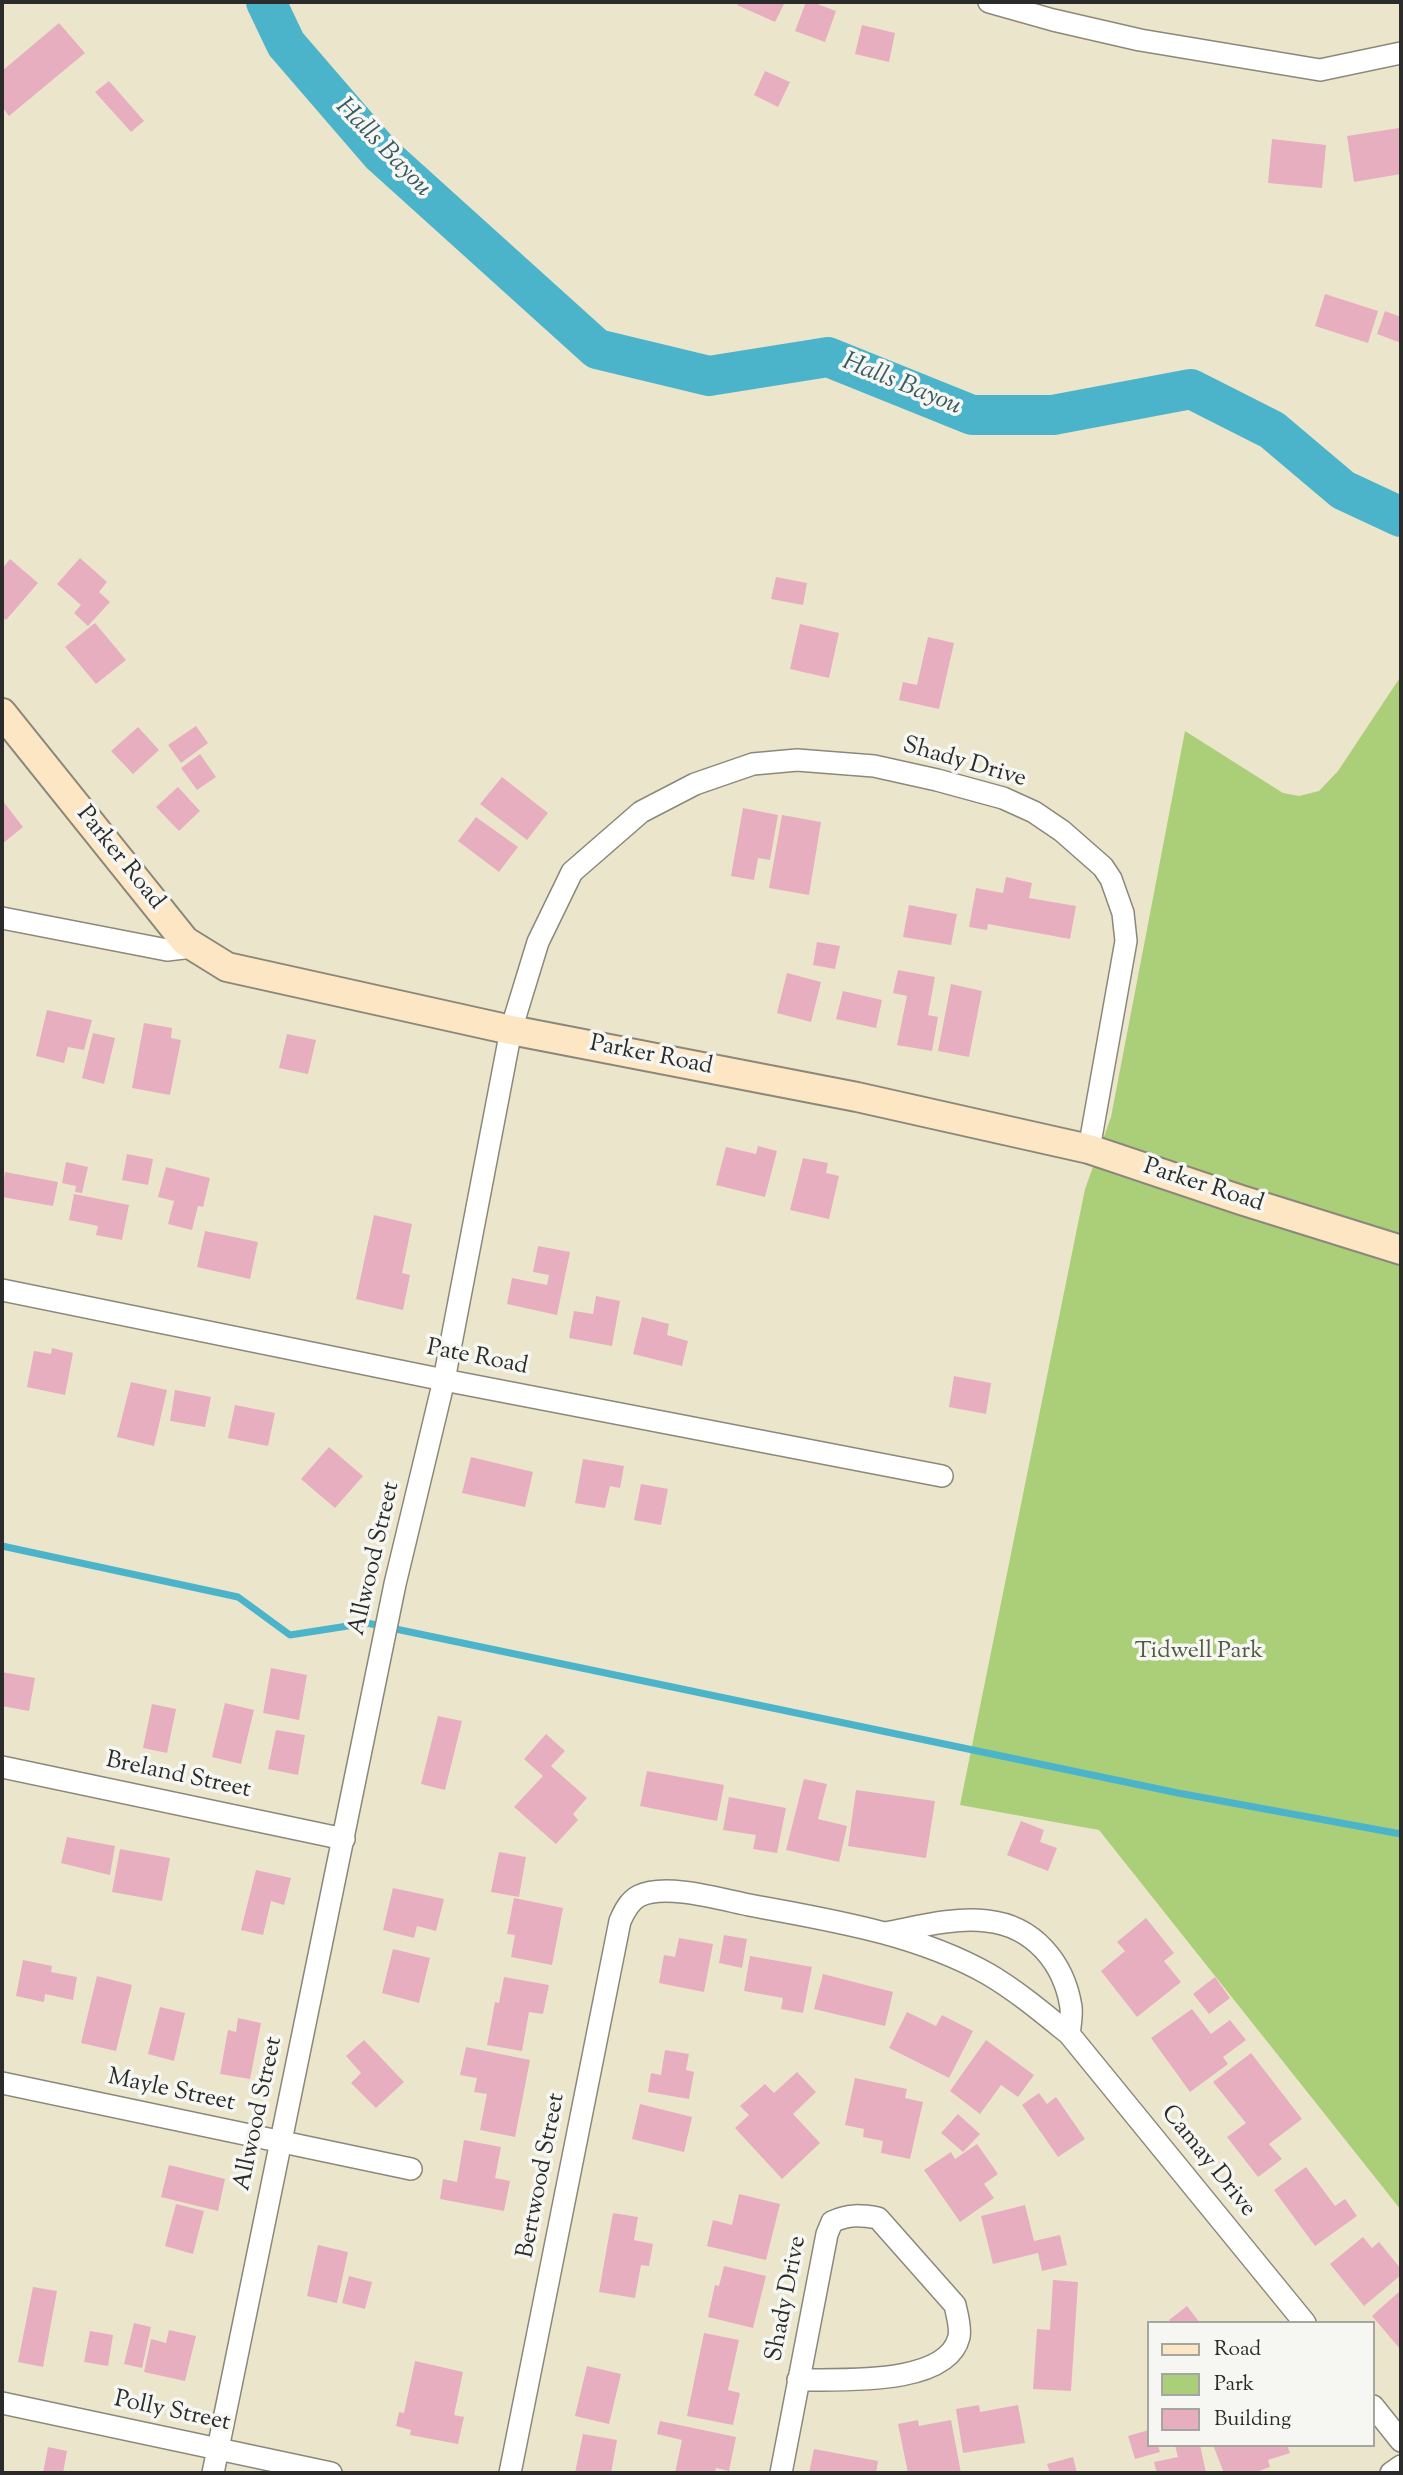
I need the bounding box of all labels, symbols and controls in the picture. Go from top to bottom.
water label: Halls Bayou [327,93,437,205]
water label: Halls Bayou [837,348,965,424]
street label: Shady Drive [899,733,1029,795]
street label: Parker Road [69,801,169,917]
street label: Parker Road [587,1031,715,1083]
street label: Parker Road [1139,1154,1267,1220]
street label: Pate Road [424,1335,530,1383]
street label: Allwood Street [344,1479,408,1639]
park label: Tidwell Park [1135,1639,1263,1667]
street label: Breland Street [103,1748,253,1806]
street label: Allwood Street [230,2034,290,2194]
street label: Mayle Street [105,2064,237,2120]
street label: Bertwood Street [513,2091,573,2261]
street label: Camay Drive [1153,2100,1261,2224]
street label: Shady Drive [762,2234,814,2364]
legend [1148,2321,1375,2447]
text: Road [1214,2335,1261,2365]
text: Park [1214,2370,1254,2400]
street label: Polly Street [111,2387,233,2439]
text: Building [1214,2405,1291,2435]

